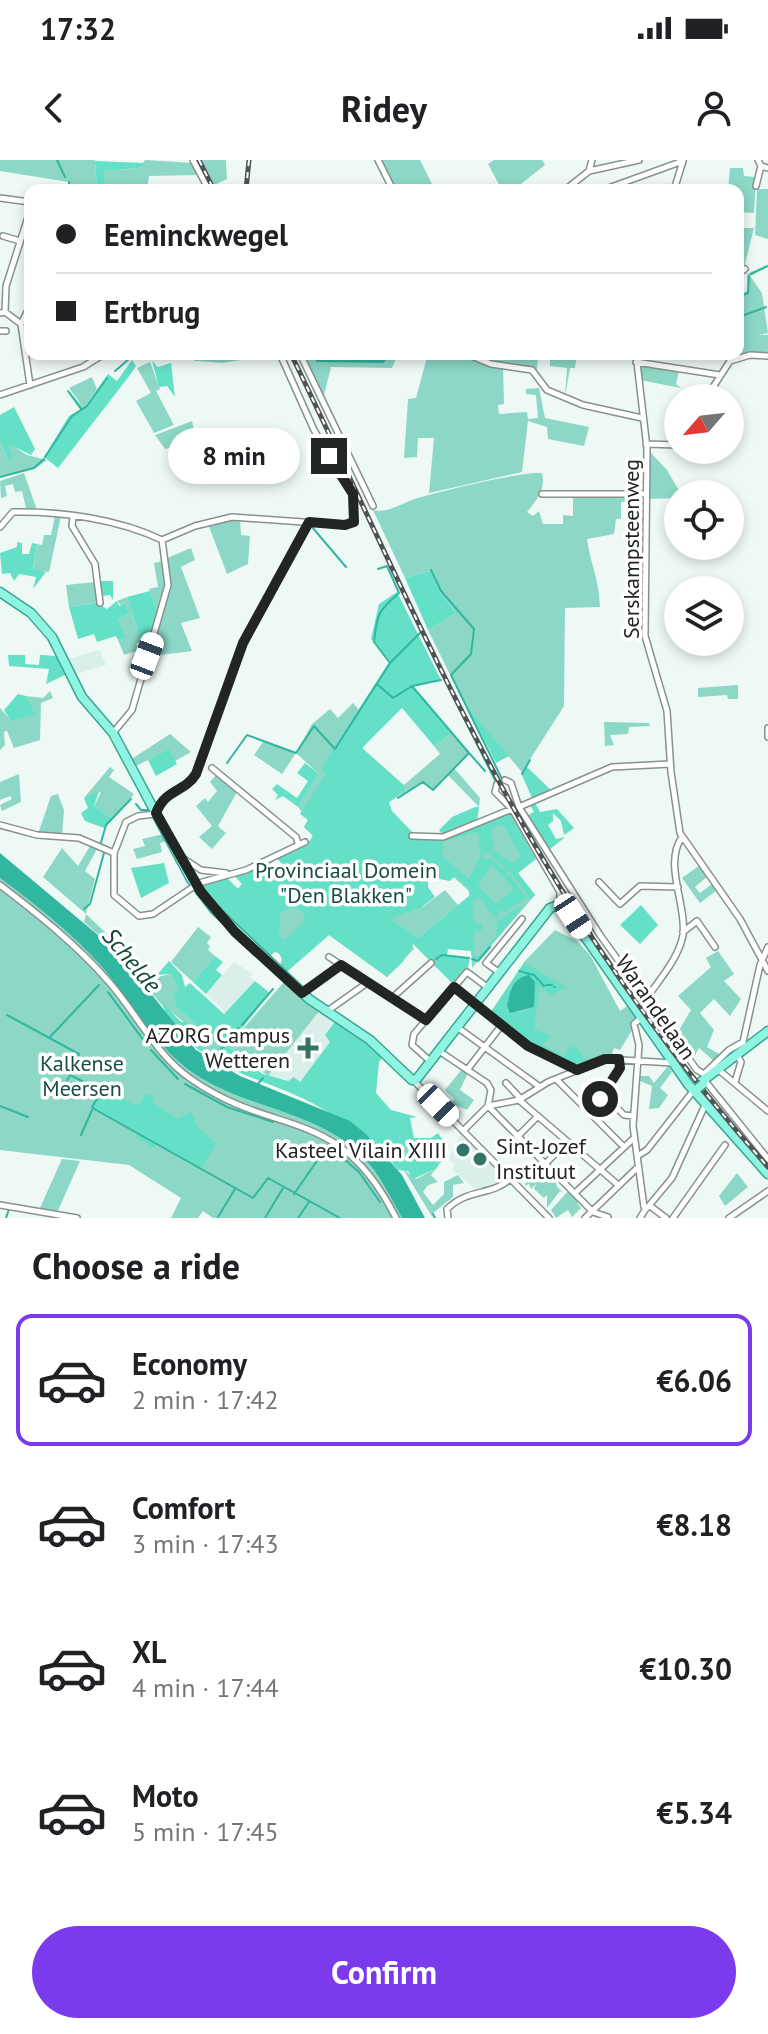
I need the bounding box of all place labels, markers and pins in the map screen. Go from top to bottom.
place label: AZORG Campus Wetteren [145,1021,290,1074]
marker: AZORG Campus Wetteren [297,1037,319,1059]
place label: Sint-Jozef Instituut [496,1132,587,1185]
place label: Kasteel Vilain XIIII [275,1136,447,1164]
marker: Kasteel Vilain XIIII [454,1141,472,1159]
marker: Sint-Jozef Instituut [471,1150,489,1168]

